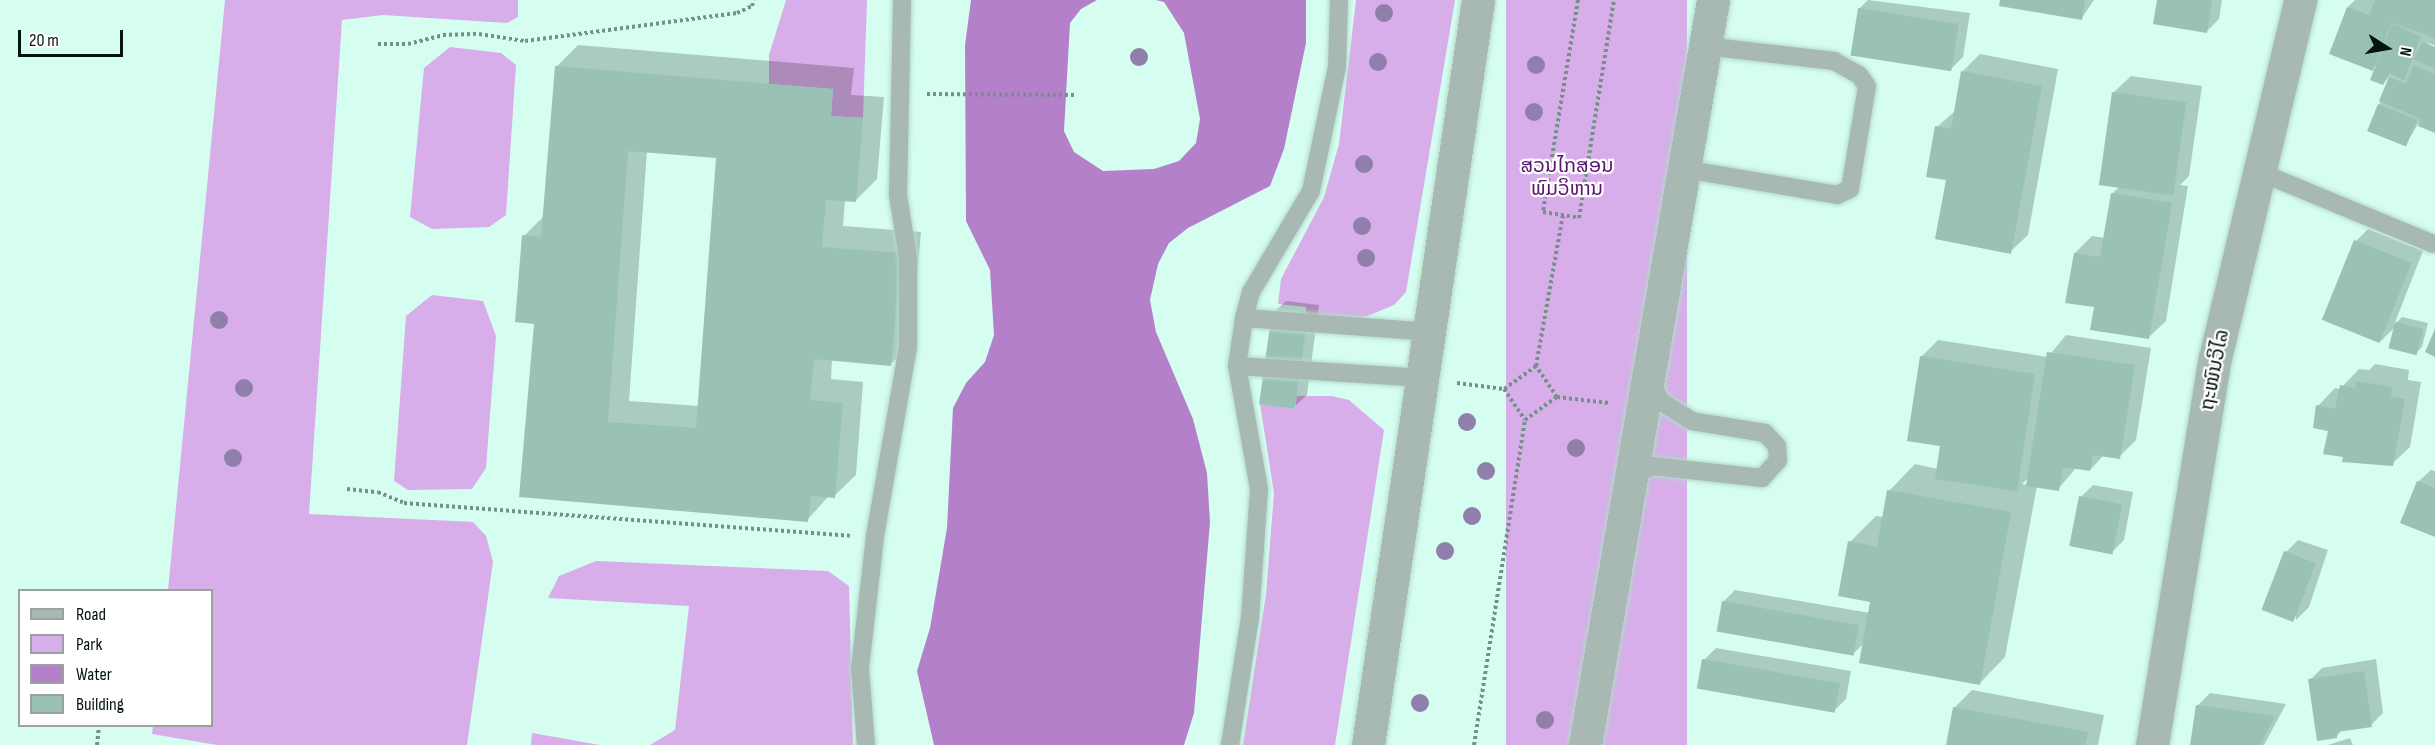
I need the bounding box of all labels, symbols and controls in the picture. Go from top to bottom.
scale bar [21,18,126,56]
north arrow [2357,18,2417,78]
text: 20 m [29,30,59,51]
text: N [2395,46,2415,58]
park label: ສວນໄກສອນ ພົມວິຫານ [1521,155,1613,202]
street label: ຖະໜົນວິໄລ [2195,327,2235,413]
legend [18,589,213,727]
text: Road [76,604,106,625]
text: Park [76,634,102,655]
text: Water [76,664,112,685]
text: Building [76,694,124,715]

